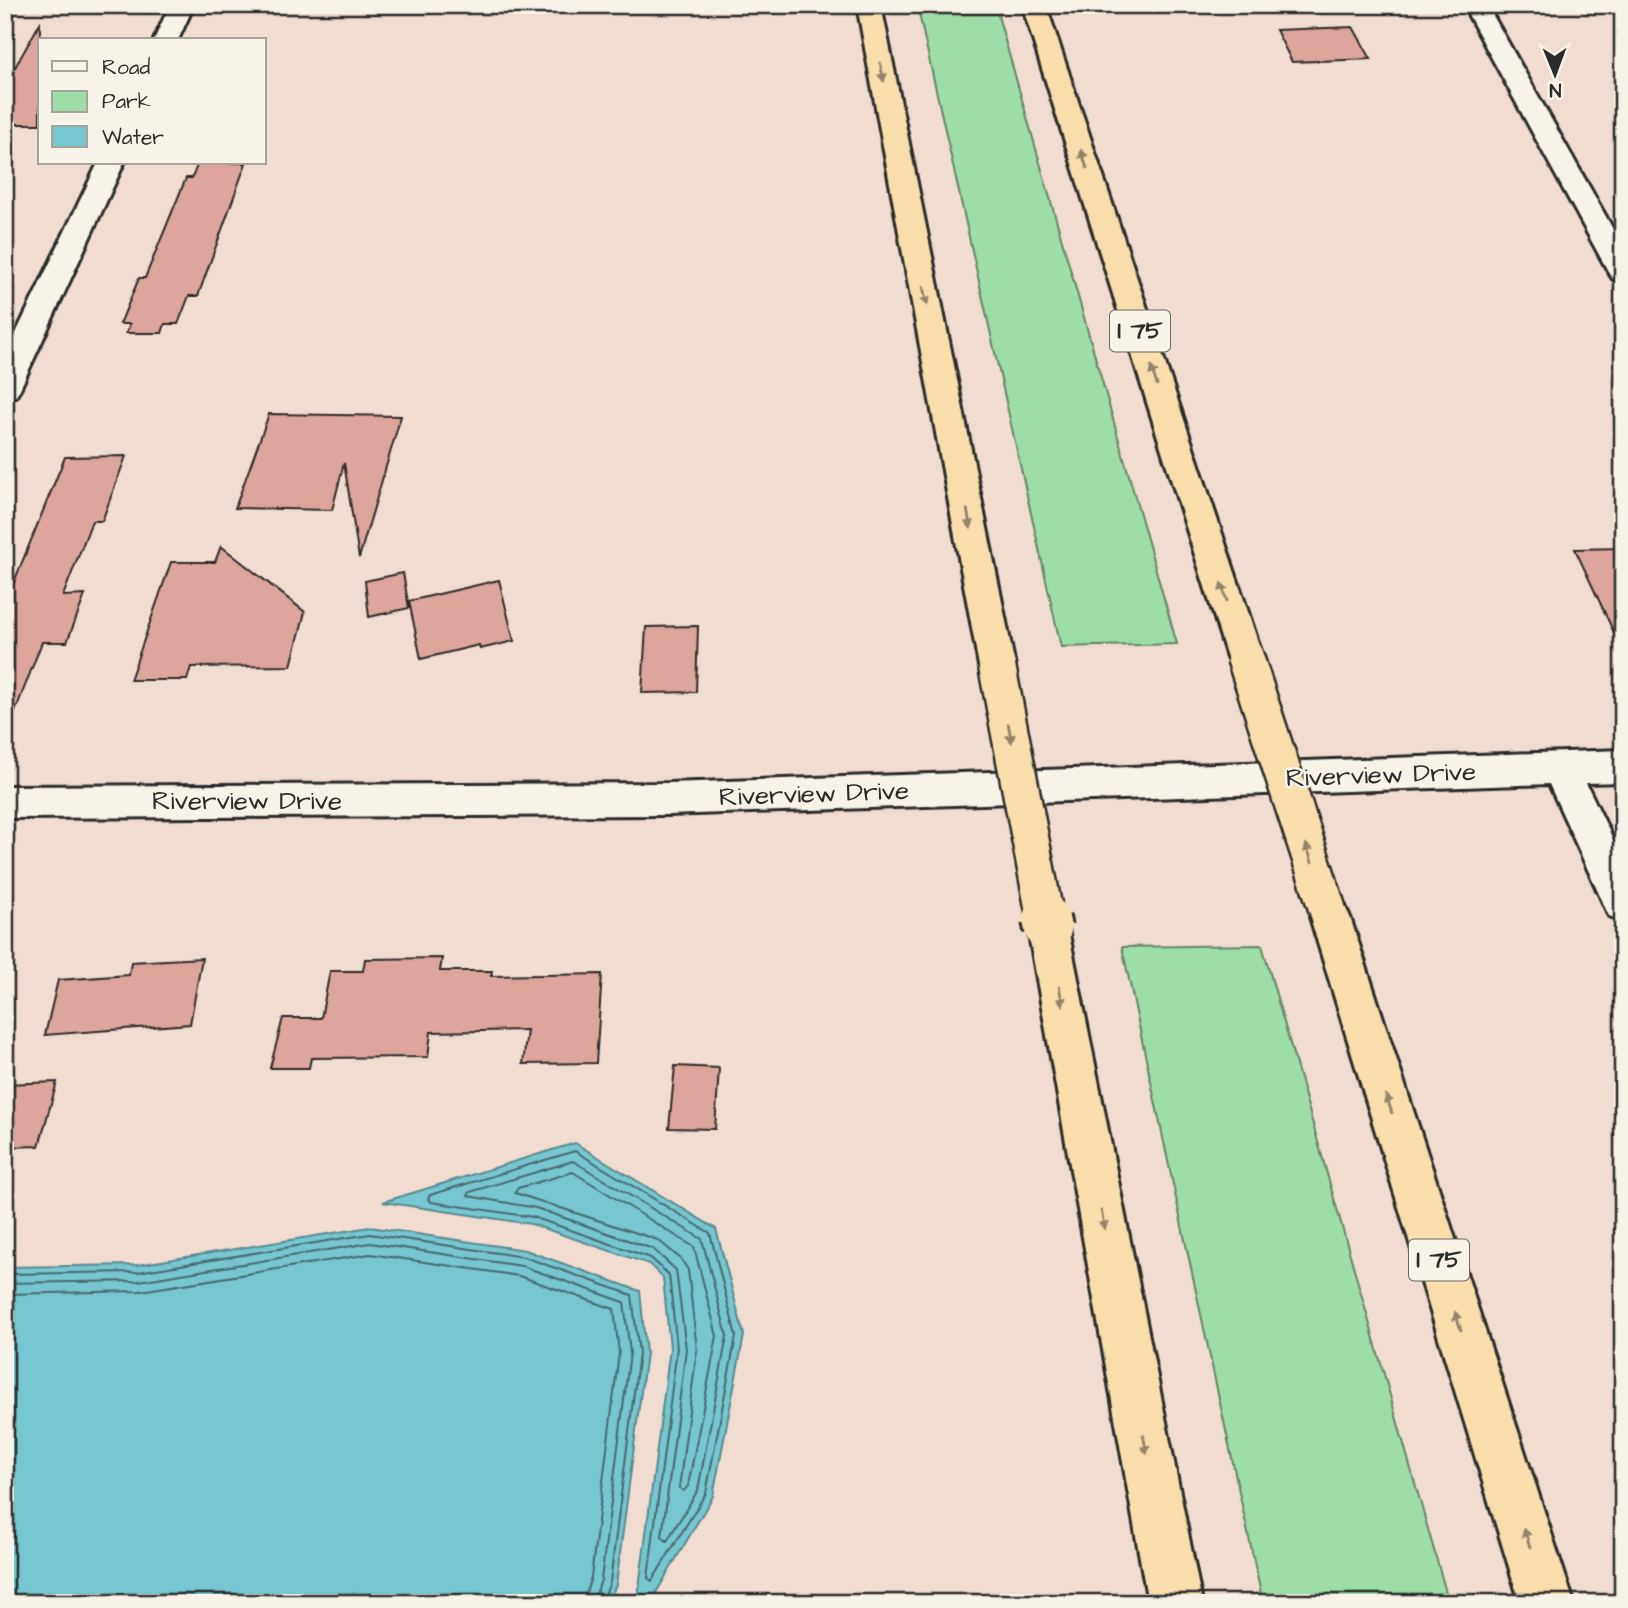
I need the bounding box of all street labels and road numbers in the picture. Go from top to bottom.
road number: I 75 [1110,310,1170,352]
street label: Riverview Drive [1285,754,1477,796]
street label: Riverview Drive [718,773,910,815]
street label: Riverview Drive [152,783,342,819]
road number: I 75 [1409,1240,1469,1280]

